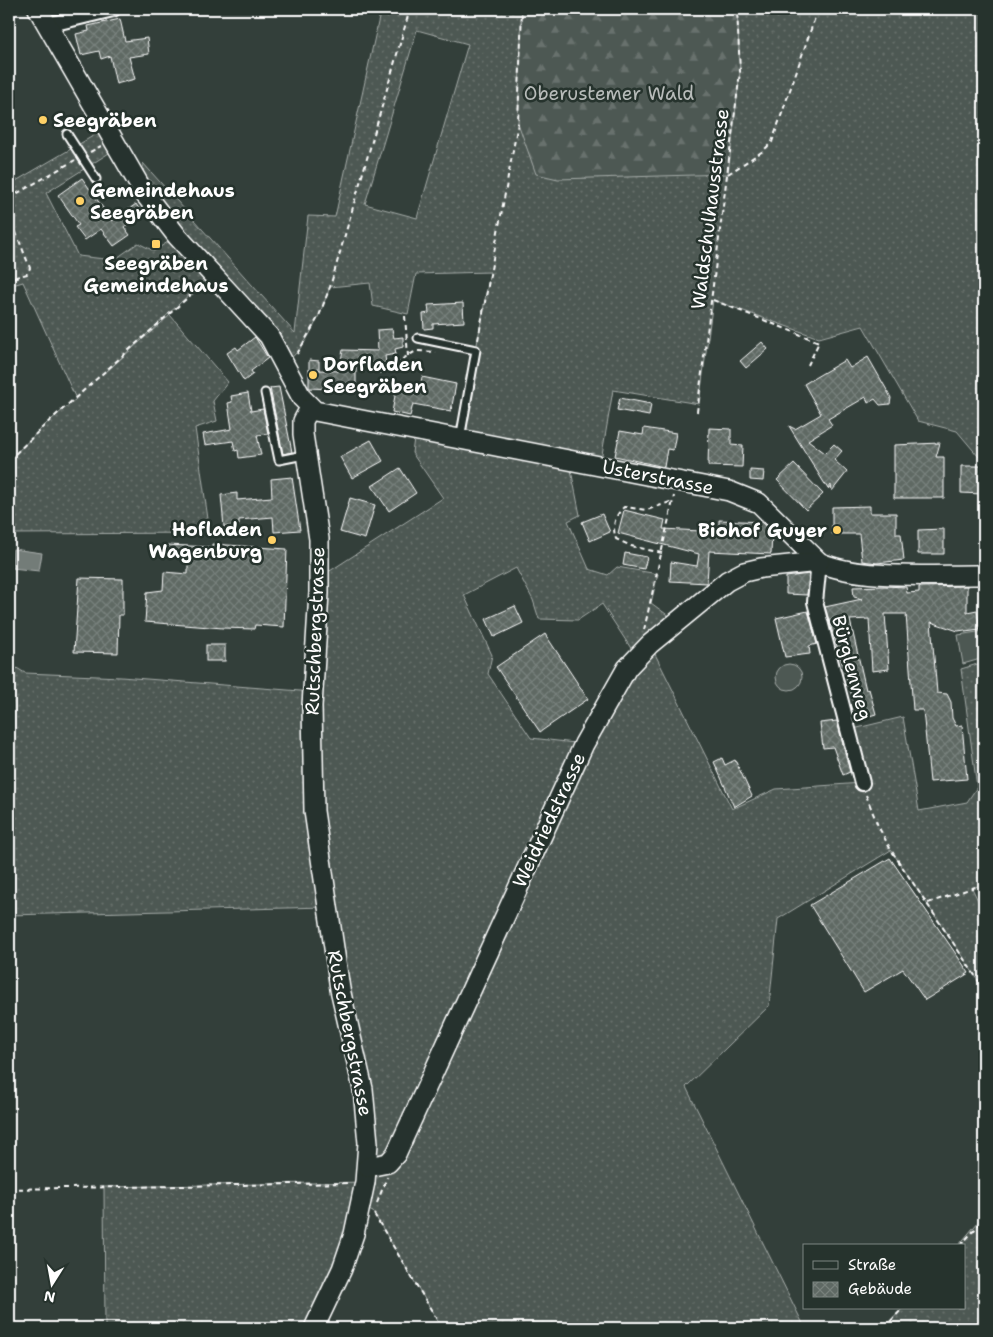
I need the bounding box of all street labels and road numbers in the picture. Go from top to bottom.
street label: Waldschulhausstrasse [685,107,735,311]
street label: Usterstrasse [600,454,716,500]
street label: Rutschbergstrasse [300,546,330,716]
street label: Bürglenweg [826,613,878,723]
street label: Weidriedstrasse [507,748,591,892]
street label: Rutschbergstrasse [322,948,378,1118]

